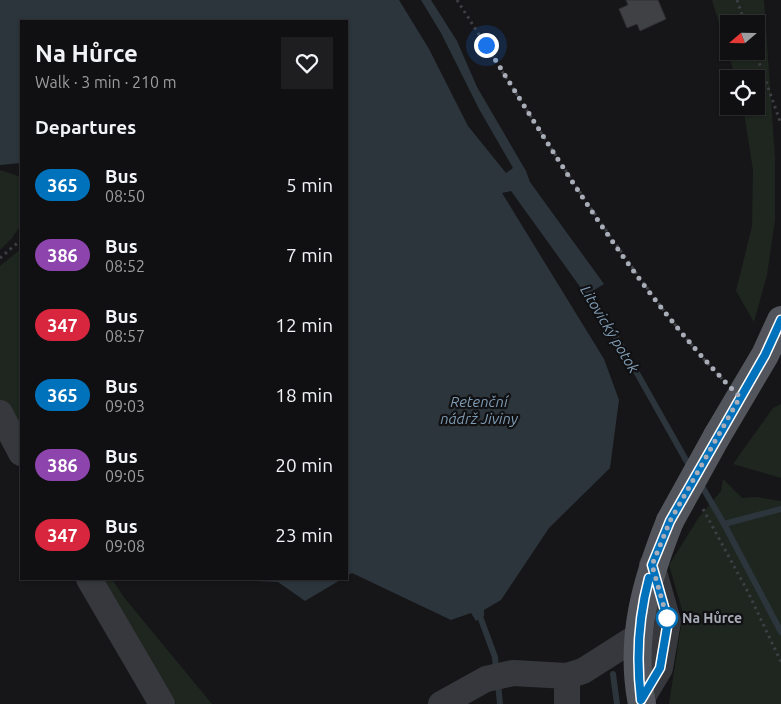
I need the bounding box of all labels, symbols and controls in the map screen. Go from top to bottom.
north arrow [720,15,765,60]
map controls [720,15,765,115]
your location [474,33,499,58]
button: heart [281,37,333,89]
text: Na Hůrce [35,40,138,67]
button: locate [720,70,765,115]
text: Walk · 3 min · 210 m [35,73,177,91]
text: Departures [35,116,136,138]
text: Bus [105,165,138,187]
text: 5 min [286,174,333,196]
text: 365 [47,175,78,195]
text: 08:50 [105,187,145,205]
text: Bus [105,235,138,257]
text: 7 min [286,244,333,266]
text: 386 [47,245,78,265]
text: 08:52 [105,257,145,275]
water label: Litovický potok [577,282,643,376]
text: Bus [105,305,138,327]
text: 12 min [275,314,333,336]
text: 347 [47,315,78,335]
text: 08:57 [105,327,145,345]
text: Bus [105,375,138,397]
text: 18 min [275,384,333,406]
text: 365 [47,385,78,405]
water label: Retenční nádrž Jiviny [440,393,519,427]
text: 09:03 [105,397,145,415]
text: Bus [105,445,138,467]
text: 20 min [275,454,333,476]
text: 386 [47,455,78,475]
text: 09:05 [105,467,145,485]
text: Bus [105,515,138,537]
text: 23 min [275,524,333,546]
text: 347 [47,525,78,545]
text: 09:08 [105,537,145,555]
marker: Na Hůrce [656,607,678,629]
place label: Na Hůrce [682,610,742,626]

